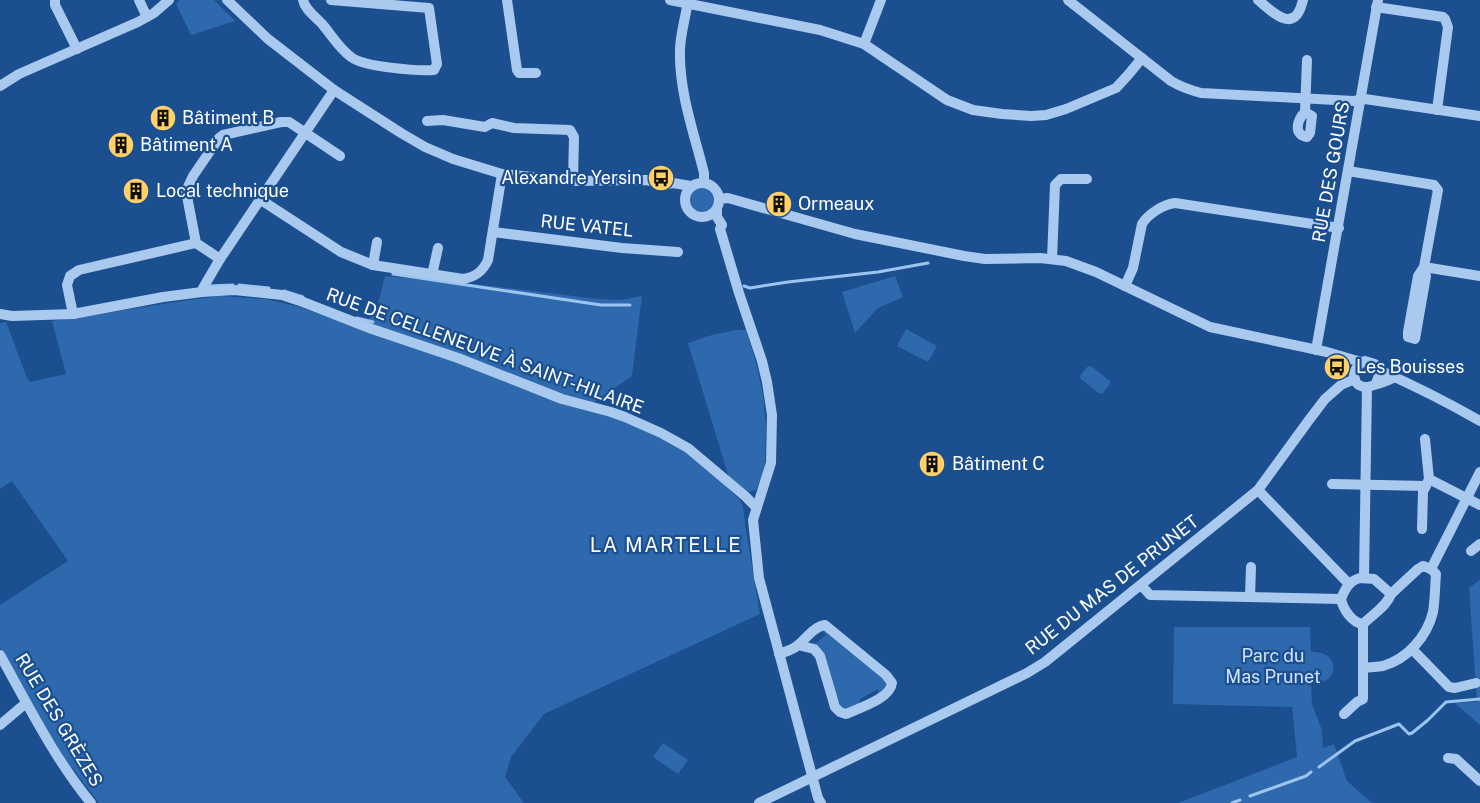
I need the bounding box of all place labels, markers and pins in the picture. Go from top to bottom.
building icon: Bâtiment B [148,103,178,133]
place label: Bâtiment B [182,107,274,128]
building icon: Bâtiment A [106,130,136,160]
place label: Bâtiment A [140,134,233,155]
bus stop icon: Alexandre Yersin [646,163,676,193]
place label: Alexandre Yersin [501,167,642,188]
building icon: Local technique [121,176,151,206]
place label: Local technique [156,180,289,201]
building icon: Ormeaux [764,189,794,219]
place label: Ormeaux [798,193,874,214]
bus stop icon: Les Bouisses [1322,352,1352,382]
place label: Les Bouisses [1356,356,1464,377]
building icon: Bâtiment C [917,449,947,479]
place label: Bâtiment C [952,453,1045,474]

